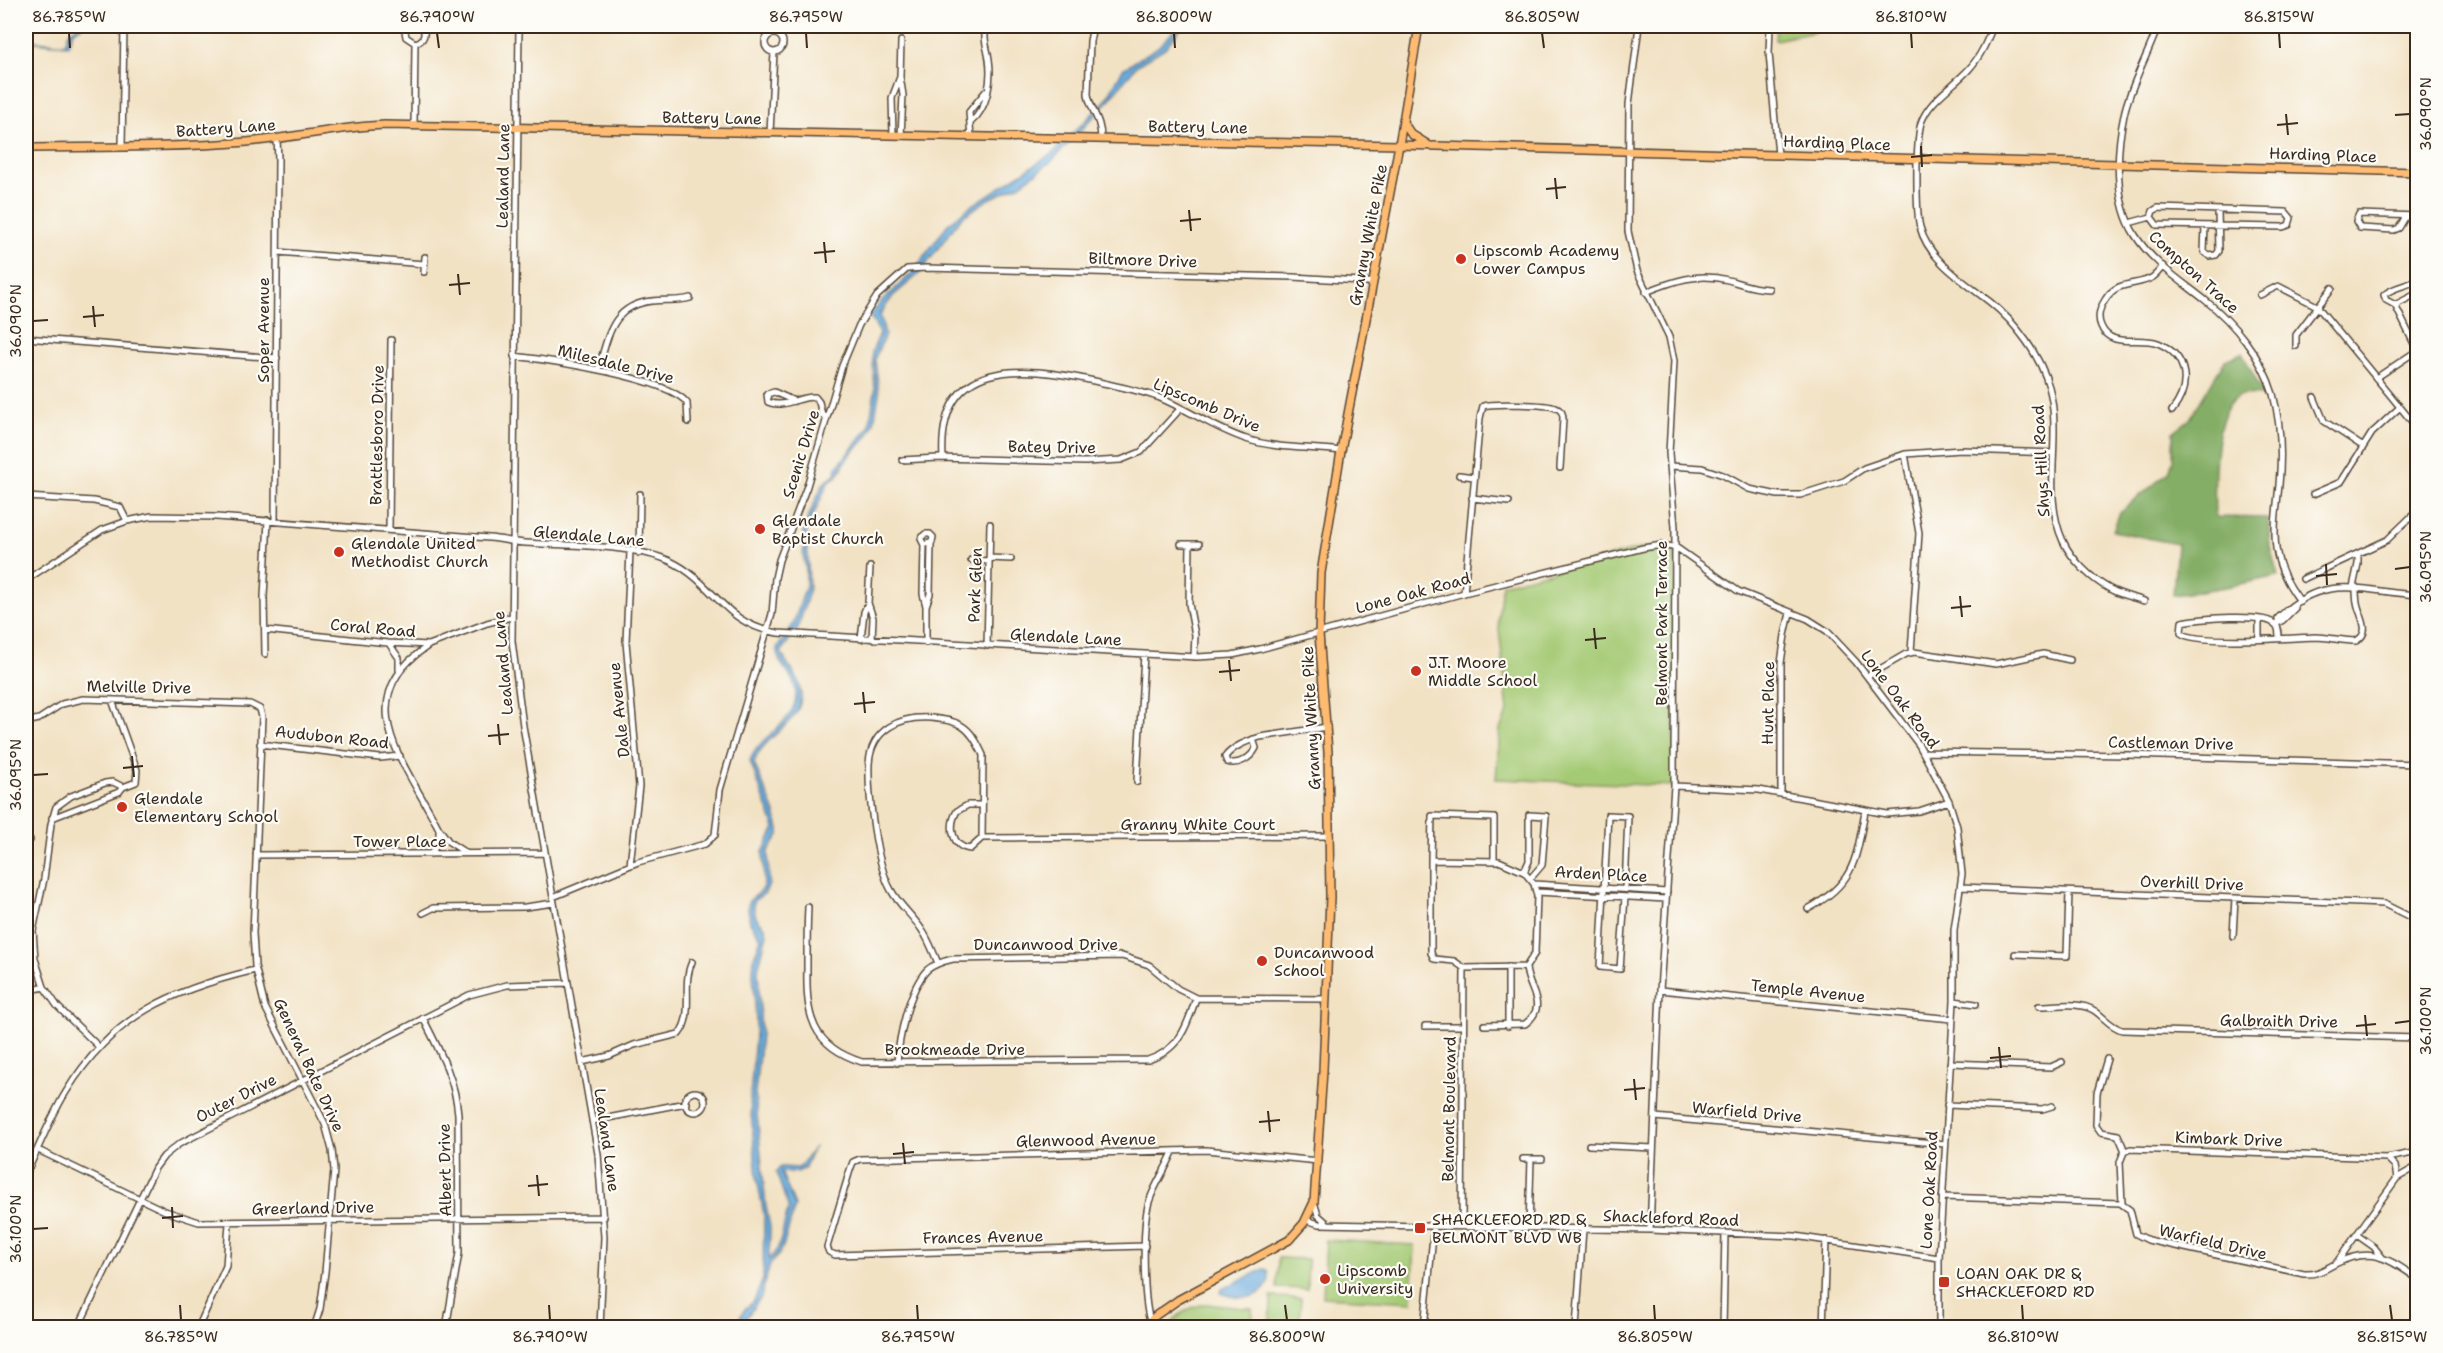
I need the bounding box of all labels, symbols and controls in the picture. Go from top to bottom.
text: 86.785°W [32,7,106,27]
text: 86.790°W [399,7,475,27]
text: 86.795°W [769,7,843,27]
text: 86.800°W [1136,7,1212,27]
text: 86.805°W [1504,7,1580,27]
text: 86.810°W [1875,7,1947,27]
text: 86.815°W [2244,7,2314,27]
text: 36.090°N [2416,77,2436,151]
street label: Battery Lane [662,107,762,129]
street label: Battery Lane [175,114,277,142]
street label: Battery Lane [1148,116,1248,138]
street label: Lealand Lane [492,124,514,228]
street label: Harding Place [1783,131,1891,155]
street label: Harding Place [2269,143,2377,167]
street label: Granny White Pike [1344,162,1392,308]
street label: Compton Trace [2144,226,2244,318]
place label: Lipscomb Academy Lower Campus [1473,240,1619,279]
street label: Biltmore Drive [1088,248,1198,272]
marker: Lipscomb Academy Lower Campus [1454,252,1468,266]
street label: Soper Avenue [253,277,274,383]
text: 36.090°N [6,284,26,358]
street label: Milesdale Drive [556,339,676,389]
street label: Brattlesboro Drive [365,365,389,505]
street label: Lipscomb Drive [1150,373,1264,437]
street label: Shys Hill Road [2028,404,2054,518]
street label: Scenic Drive [778,407,824,501]
street label: Batey Drive [1008,436,1096,458]
place label: Glendale Baptist Church [772,510,884,549]
street label: Glendale Lane [532,521,646,551]
marker: Glendale Baptist Church [753,522,767,536]
text: 36.095°N [2416,531,2436,603]
place label: Glendale United Methodist Church [351,533,489,572]
street label: Belmont Park Terrace [1651,540,1672,706]
marker: Glendale United Methodist Church [332,545,346,559]
street label: Park Glen [963,547,987,623]
street label: Lone Oak Road [1353,568,1473,618]
street label: Lealand Lane [488,610,518,716]
street label: Coral Road [329,614,417,642]
street label: Glendale Lane [1010,624,1122,650]
street label: Lone Oak Road [1856,645,1944,753]
street label: Granny White Pike [1297,646,1325,790]
place label: J.T. Moore Middle School [1428,652,1538,691]
street label: Dale Avenue [604,661,634,759]
street label: Hunt Place [1757,661,1779,745]
marker: J.T. Moore Middle School [1409,664,1423,678]
street label: Melville Drive [86,676,192,698]
street label: Audubon Road [274,721,390,753]
street label: Castleman Drive [2108,731,2234,755]
text: 36.095°N [6,739,26,811]
place label: Glendale Elementary School [134,788,278,827]
marker: Glendale Elementary School [115,800,129,814]
street label: Granny White Court [1120,814,1276,835]
street label: Tower Place [353,831,447,852]
street label: Arden Place [1554,861,1648,887]
street label: Overhill Drive [2140,871,2244,895]
street label: Duncanwood Drive [974,934,1118,955]
place label: Duncanwood School [1274,942,1374,981]
marker: Duncanwood School [1255,954,1269,968]
street label: Temple Avenue [1750,975,1866,1007]
text: 36.100°N [2416,986,2436,1056]
street label: General Bate Drive [269,995,349,1135]
street label: Galbraith Drive [2220,1009,2338,1033]
street label: Belmont Boulevard [1437,1036,1461,1182]
street label: Brookmeade Drive [885,1039,1025,1060]
street label: Outer Drive [192,1069,280,1127]
street label: Lealand Lane [589,1087,625,1193]
street label: Warfield Drive [1691,1097,1803,1127]
street label: Albert Drive [434,1123,456,1217]
street label: Kimbark Drive [2175,1127,2283,1151]
street label: Glenwood Avenue [1016,1128,1156,1152]
street label: Lone Oak Road [1915,1130,1943,1250]
text: 36.100°N [6,1194,26,1264]
street label: Greerland Drive [251,1196,375,1220]
street label: Shackleford Road [1603,1205,1739,1231]
place label: SHACKLEFORD RD & BELMONT BLVD WB [1432,1209,1587,1248]
street label: Warfield Drive [2157,1219,2269,1265]
marker: SHACKLEFORD RD & BELMONT BLVD WB [1413,1221,1427,1235]
street label: Frances Avenue [922,1225,1044,1249]
place label: Lipscomb University [1337,1260,1413,1299]
place label: LOAN OAK DR & SHACKLEFORD RD [1956,1263,2095,1302]
marker: Lipscomb University [1318,1272,1332,1286]
marker: LOAN OAK DR & SHACKLEFORD RD [1937,1275,1951,1289]
text: 86.785°W [144,1327,218,1347]
text: 86.790°W [512,1327,588,1347]
text: 86.795°W [881,1327,955,1347]
text: 86.800°W [1249,1327,1325,1347]
text: 86.805°W [1617,1327,1693,1347]
text: 86.810°W [1987,1327,2059,1347]
text: 86.815°W [2357,1327,2427,1347]

